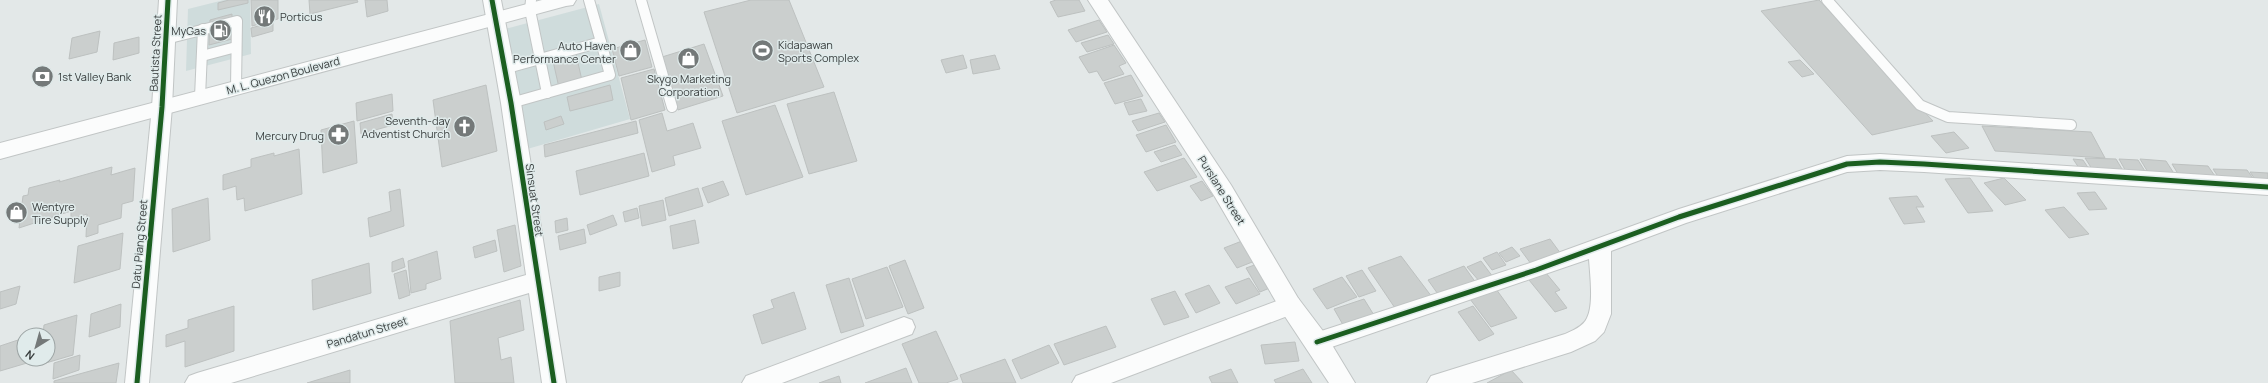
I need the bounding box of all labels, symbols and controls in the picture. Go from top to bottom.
restaurant icon: Porticus [251,3,277,29]
place label: Porticus [280,9,323,24]
street label: Bautista Street [145,14,165,92]
fuel station icon: MyGas [208,17,234,43]
place label: MyGas [171,23,206,38]
sports icon: Kidapawan Sports Complex [750,37,776,63]
place label: Kidapawan Sports Complex [778,37,859,65]
place label: Auto Haven Performance Center [513,38,616,66]
shop icon: Auto Haven Performance Center [618,38,644,64]
shop icon: Skygo Marketing Corporation [676,45,702,71]
street label: M. L. Quezon Boulevard [225,53,341,97]
bank icon: 1st Valley Bank [30,63,56,89]
place label: 1st Valley Bank [58,69,132,84]
place label: Skygo Marketing Corporation [647,71,731,99]
place label: Seventh-day Adventist Church [362,113,450,141]
church icon: Seventh-day Adventist Church [452,113,478,139]
pharmacy icon: Mercury Drug [326,122,352,148]
place label: Mercury Drug [256,128,324,143]
street label: Purslane Street [1195,153,1249,227]
street label: Sinsuat Street [522,163,548,237]
shop icon: Wentyre Tire Supply [3,199,29,225]
place label: Wentyre Tire Supply [32,199,89,227]
street label: Datu Piang Street [128,199,150,289]
street label: Pandatun Street [325,313,409,351]
north arrow [16,327,56,367]
text: N [22,347,37,364]

